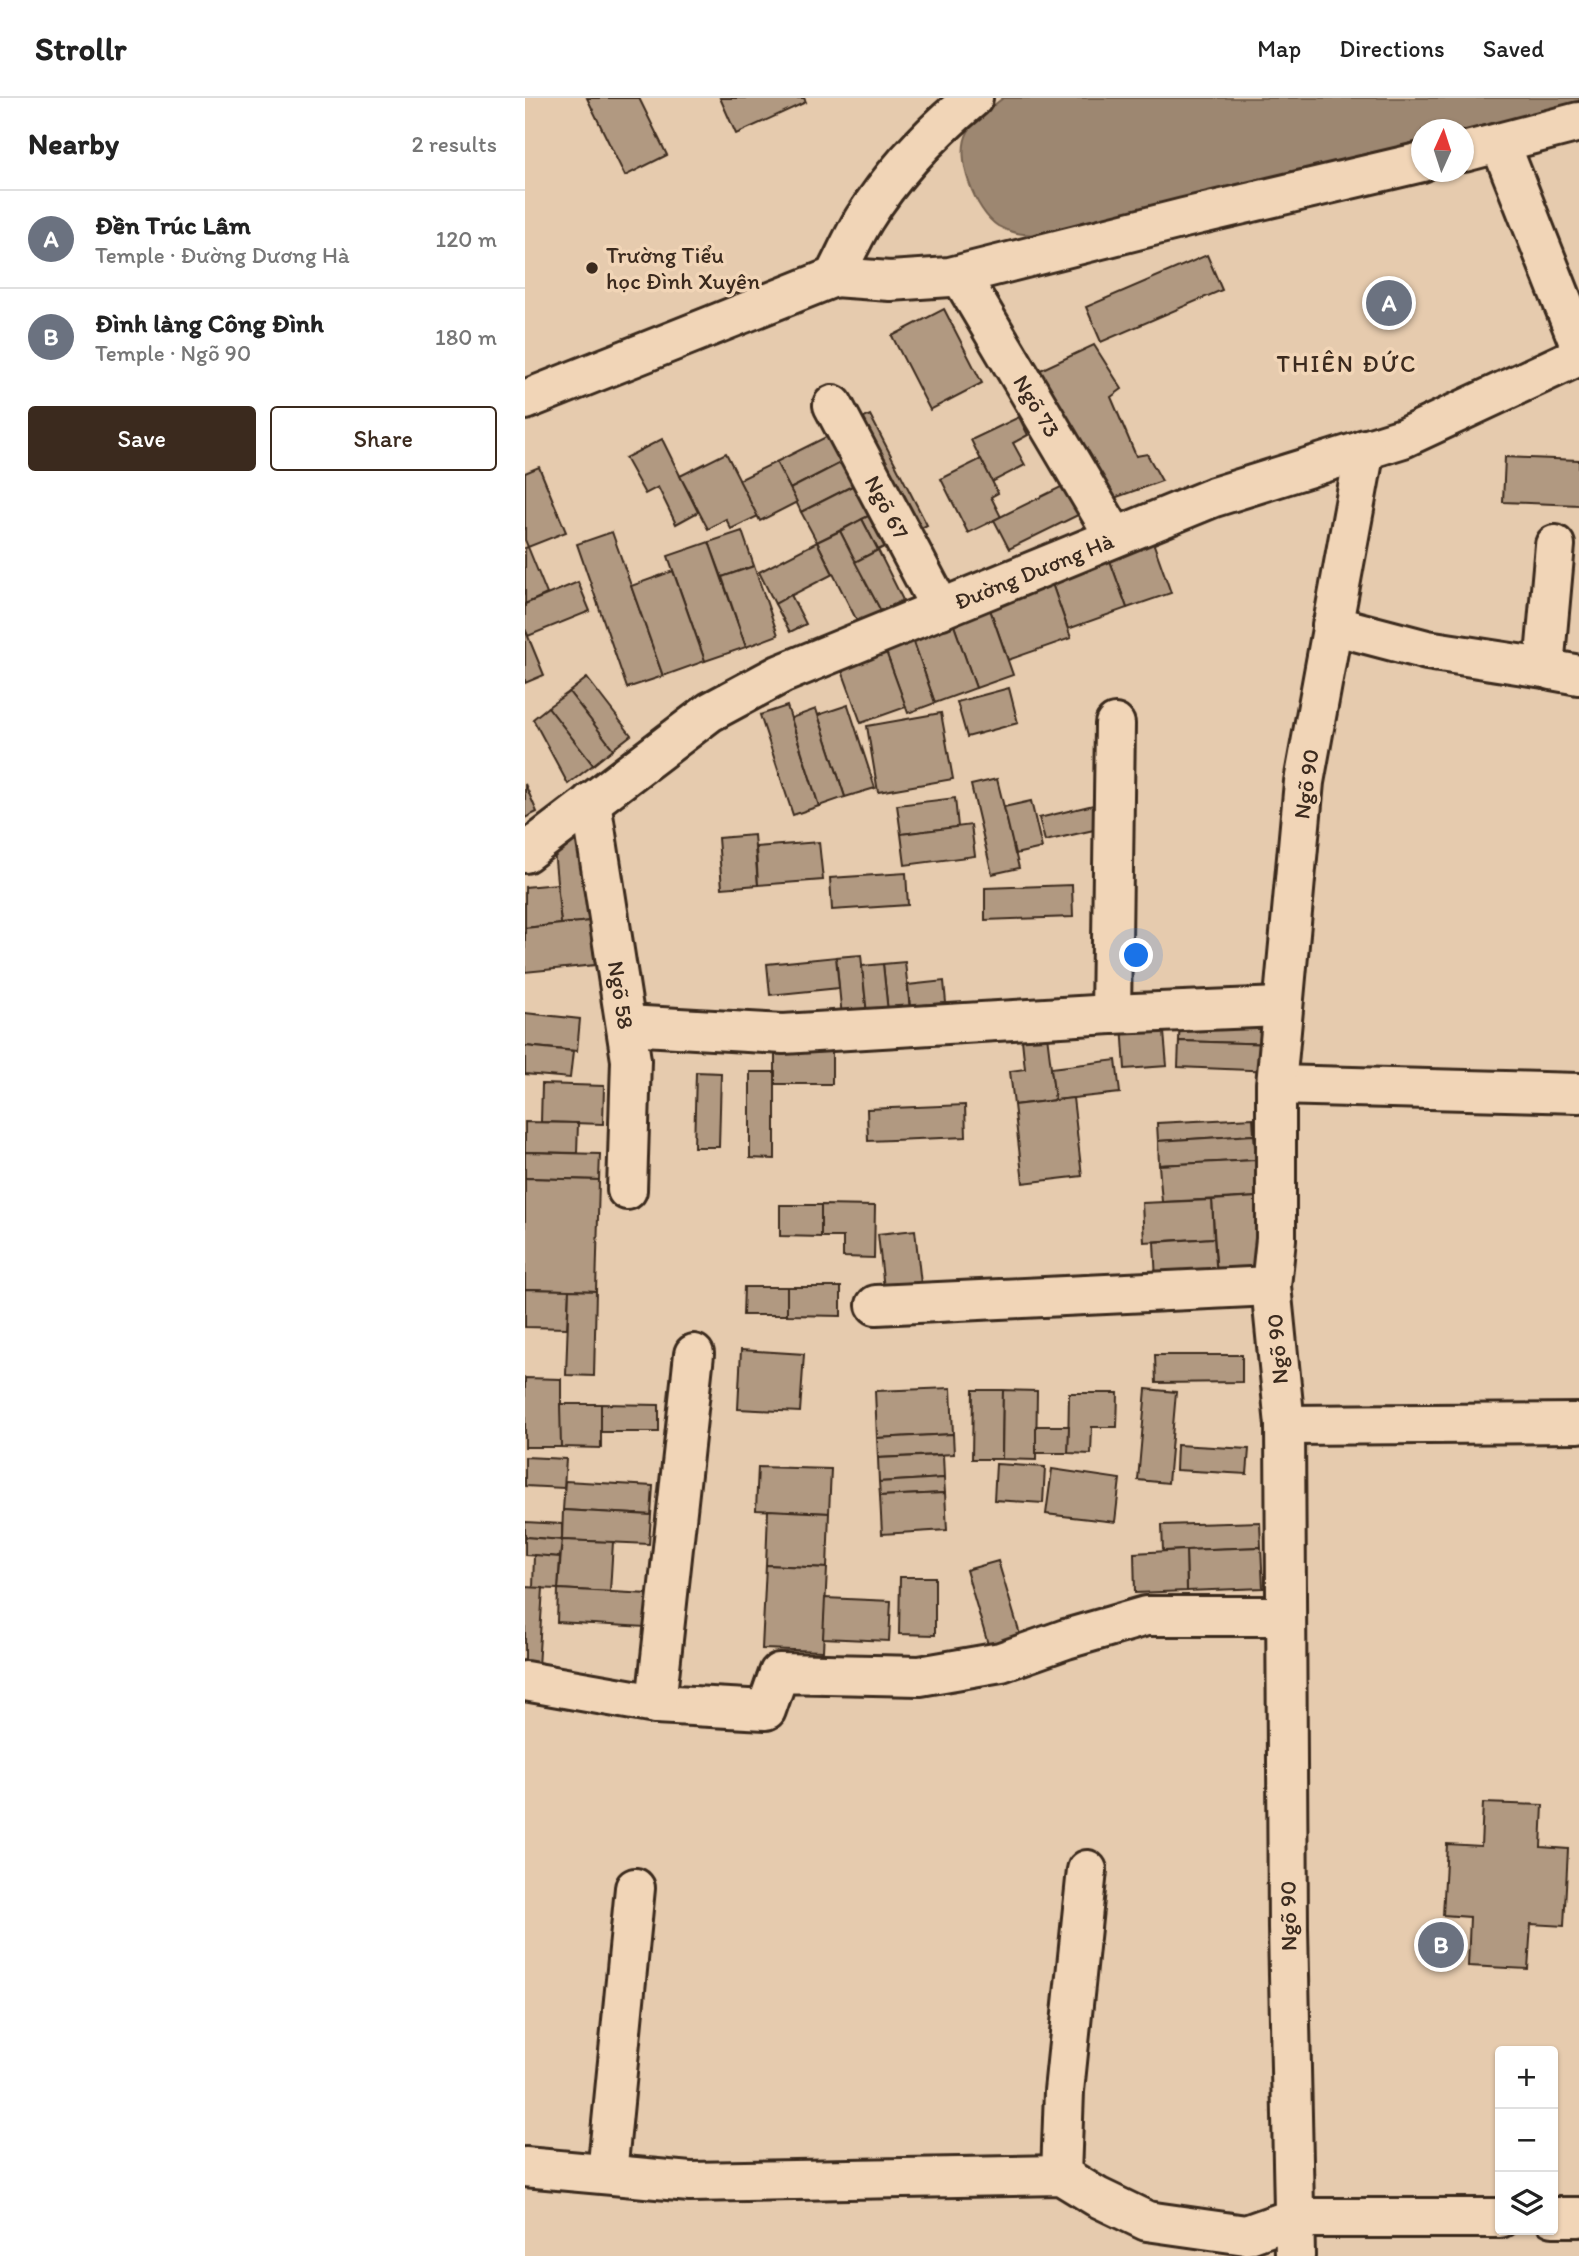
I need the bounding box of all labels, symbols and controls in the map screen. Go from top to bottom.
text: Strollr [35,29,126,68]
text: Map [1257,34,1301,63]
text: Directions [1339,34,1445,63]
text: Saved [1483,34,1544,63]
north arrow [1411,119,1474,182]
text: Nearby [28,125,119,162]
text: 2 results [411,130,497,158]
text: Đền Trúc Lâm [95,209,251,241]
text: A [44,225,58,253]
text: 120 m [436,225,497,253]
text: Temple · Đường Dương Hà [95,241,350,269]
place label: Trường Tiểu học Đình Xuyên [606,241,760,295]
marker: Trường Tiểu học Đình Xuyên [584,260,600,276]
pin: A [1366,277,1412,329]
text: Đình làng Công Đình [95,307,324,339]
text: B [44,323,58,351]
text: 180 m [435,323,497,351]
text: Temple · Ngõ 90 [95,339,251,367]
district label: THIÊN ĐỨC [1277,349,1418,378]
street label: Ngõ 73 [1007,370,1067,442]
button: Save [28,406,256,471]
button: Share [270,406,497,471]
street label: Ngõ 67 [859,470,915,544]
street label: Đường Dương Hà [950,526,1118,616]
street label: Ngõ 90 [1287,747,1325,821]
your location [1119,938,1153,972]
street label: Ngõ 58 [602,959,640,1031]
street label: Ngõ 90 [1260,1313,1294,1385]
street label: Ngõ 90 [1273,1881,1303,1951]
pin: B [1418,1919,1464,1971]
map controls [1495,2046,1558,2235]
button: + [1495,2046,1558,2109]
button: − [1495,2109,1558,2172]
button: layers [1495,2172,1558,2235]

